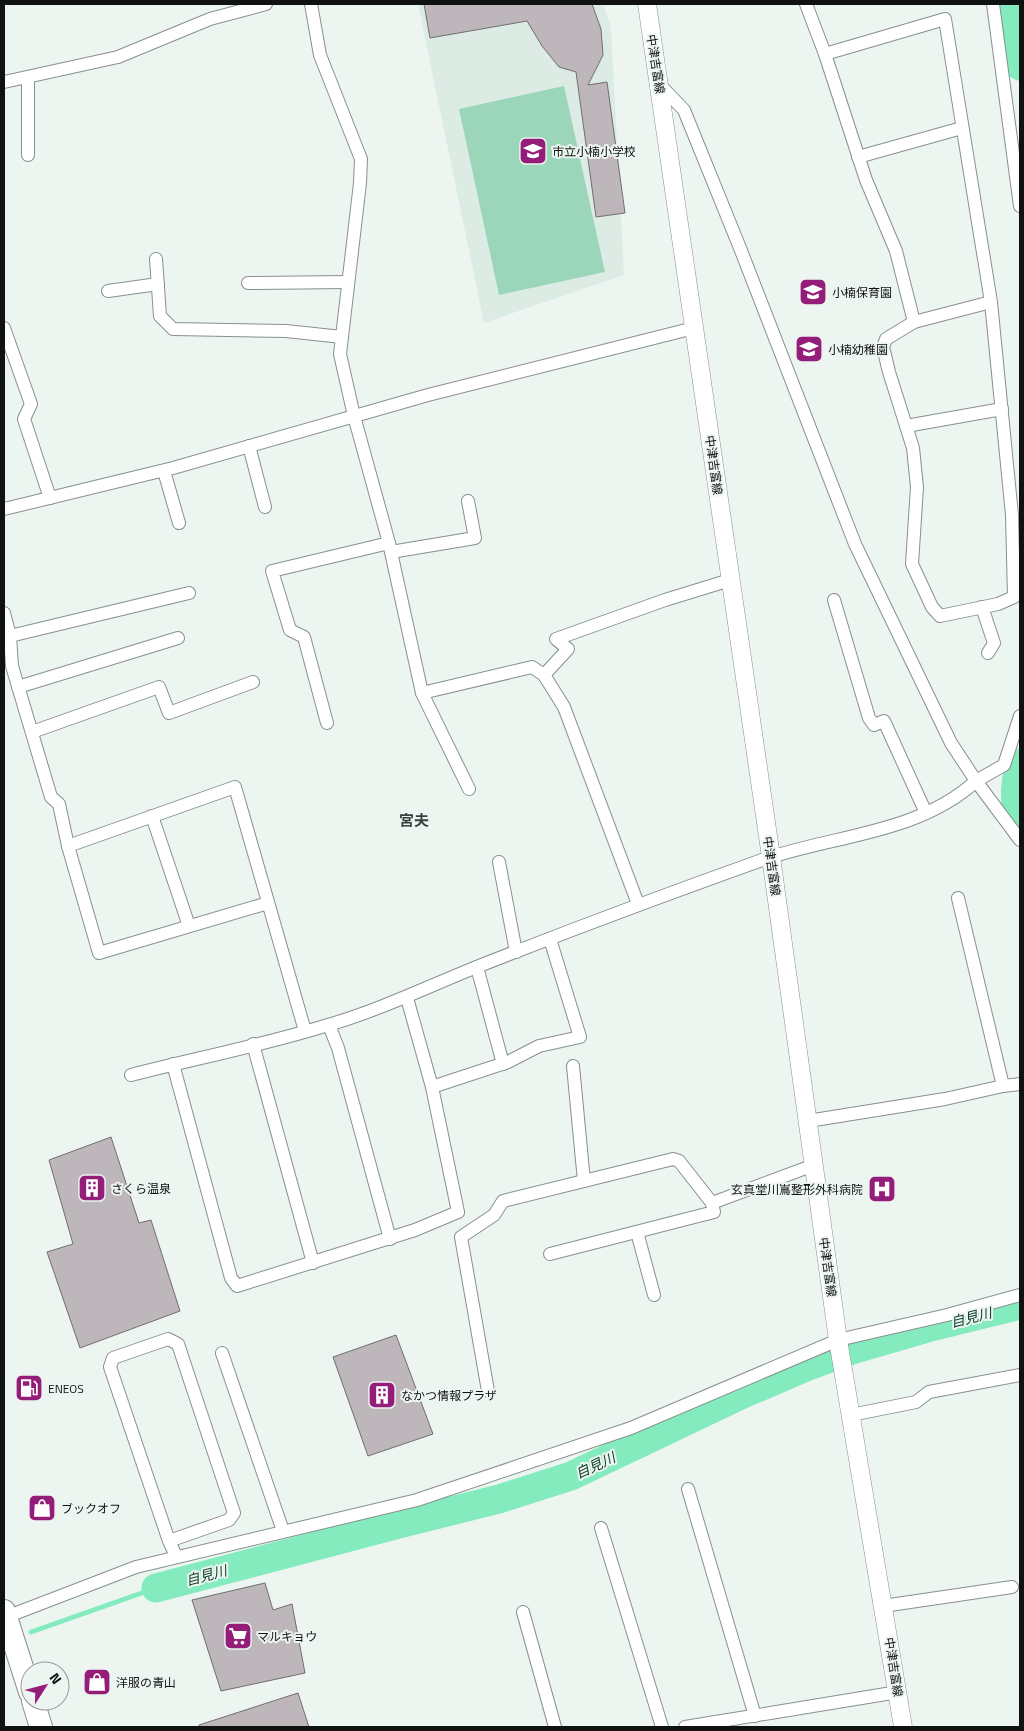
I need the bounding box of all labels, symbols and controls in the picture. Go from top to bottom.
street label: 中津吉富線 [642,33,670,95]
school or university icon: 市立小楠小学校 [518,136,548,166]
place label: 市立小楠小学校 [552,142,636,161]
school or university icon: 小楠保育園 [798,277,828,307]
place label: 小楠保育園 [832,283,892,302]
school or university icon: 小楠幼稚園 [794,334,824,364]
place label: 小楠幼稚園 [828,340,888,359]
street label: 中津吉富線 [700,434,728,496]
district label: 宮夫 [399,809,429,832]
street label: 中津吉富線 [758,835,786,897]
building icon: さくら温泉 [77,1173,107,1203]
hospital icon: 玄真堂川嶌整形外科病院 [867,1174,897,1204]
place label: さくら温泉 [111,1179,171,1198]
place label: 玄真堂川嶌整形外科病院 [731,1180,863,1199]
street label: 中津吉富線 [814,1236,842,1298]
water label: 自見川 [948,1301,996,1332]
fuel station icon: ENEOS [14,1373,44,1403]
place label: ENEOS [48,1379,84,1398]
building icon: なかつ情報プラザ [367,1380,397,1410]
place label: なかつ情報プラザ [401,1386,497,1405]
water label: 自見川 [572,1446,620,1483]
shop icon: ブックオフ [27,1493,57,1523]
place label: ブックオフ [61,1499,121,1518]
water label: 自見川 [183,1559,231,1591]
supermarket icon: マルキョウ [223,1621,253,1651]
place label: マルキョウ [257,1627,317,1646]
street label: 中津吉富線 [880,1636,908,1698]
north arrow [20,1661,70,1711]
shop icon: 洋服の青山 [82,1667,112,1697]
text: N [45,1668,67,1688]
place label: 洋服の青山 [116,1673,176,1692]

